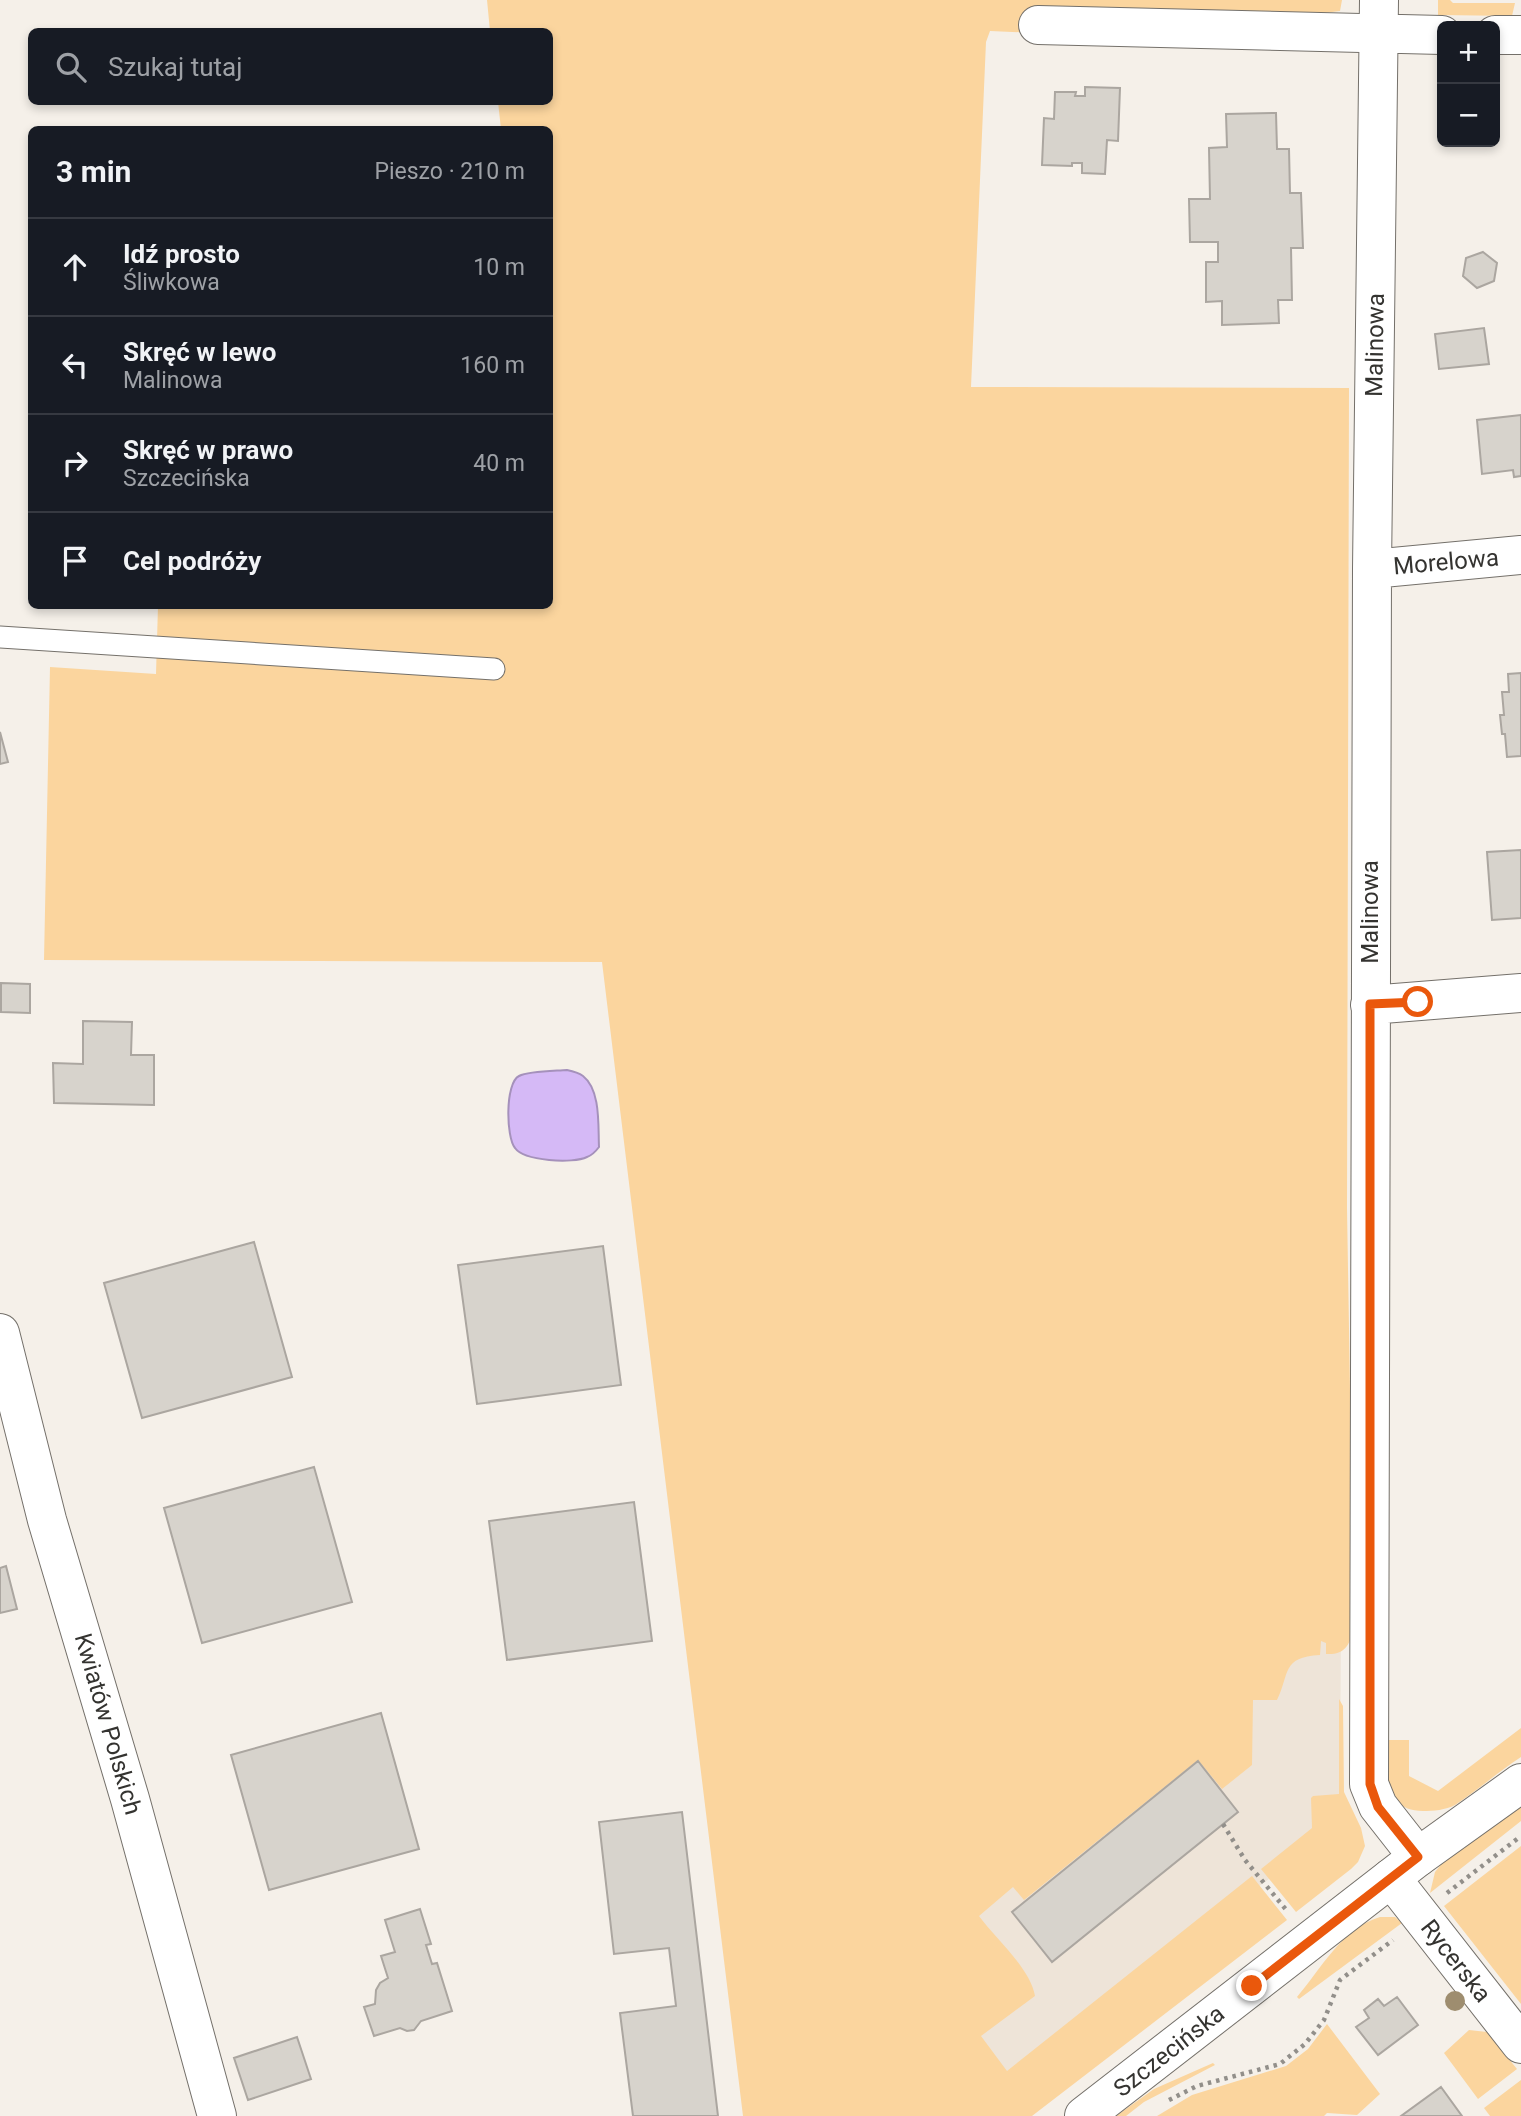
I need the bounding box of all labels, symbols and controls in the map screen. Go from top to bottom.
map controls [1437,21,1500,147]
button: + [1437,21,1500,84]
search box [28,28,553,105]
icon: search [52,48,90,86]
text: Szukaj tutaj [108,52,242,82]
button: − [1437,84,1500,147]
text: 3 min [56,154,131,189]
text: Pieszo · 210 m [374,158,525,185]
text: Idź prosto [123,239,240,269]
icon: ahead [56,248,94,286]
text: 10 m [473,254,525,281]
text: Śliwkowa [123,269,220,296]
street label: Malinowa [1360,293,1390,397]
text: Skręć w lewo [123,337,276,367]
icon: left [56,346,94,384]
text: 160 m [460,352,525,379]
text: Malinowa [123,367,222,394]
text: Skręć w prawo [123,435,293,465]
icon: right [56,444,94,482]
text: 40 m [473,450,525,477]
text: Szczecińska [123,465,250,492]
icon: arrive [56,542,94,580]
street label: Morelowa [1392,543,1500,581]
text: Cel podróży [123,546,261,576]
street label: Malinowa [1356,860,1384,964]
route start [1402,986,1433,1017]
street label: Kwiatów Polskich [69,1630,147,1818]
street label: Rycerska [1415,1914,1497,2008]
route end [1236,1970,1267,2001]
street label: Szczecińska [1108,1999,1230,2103]

